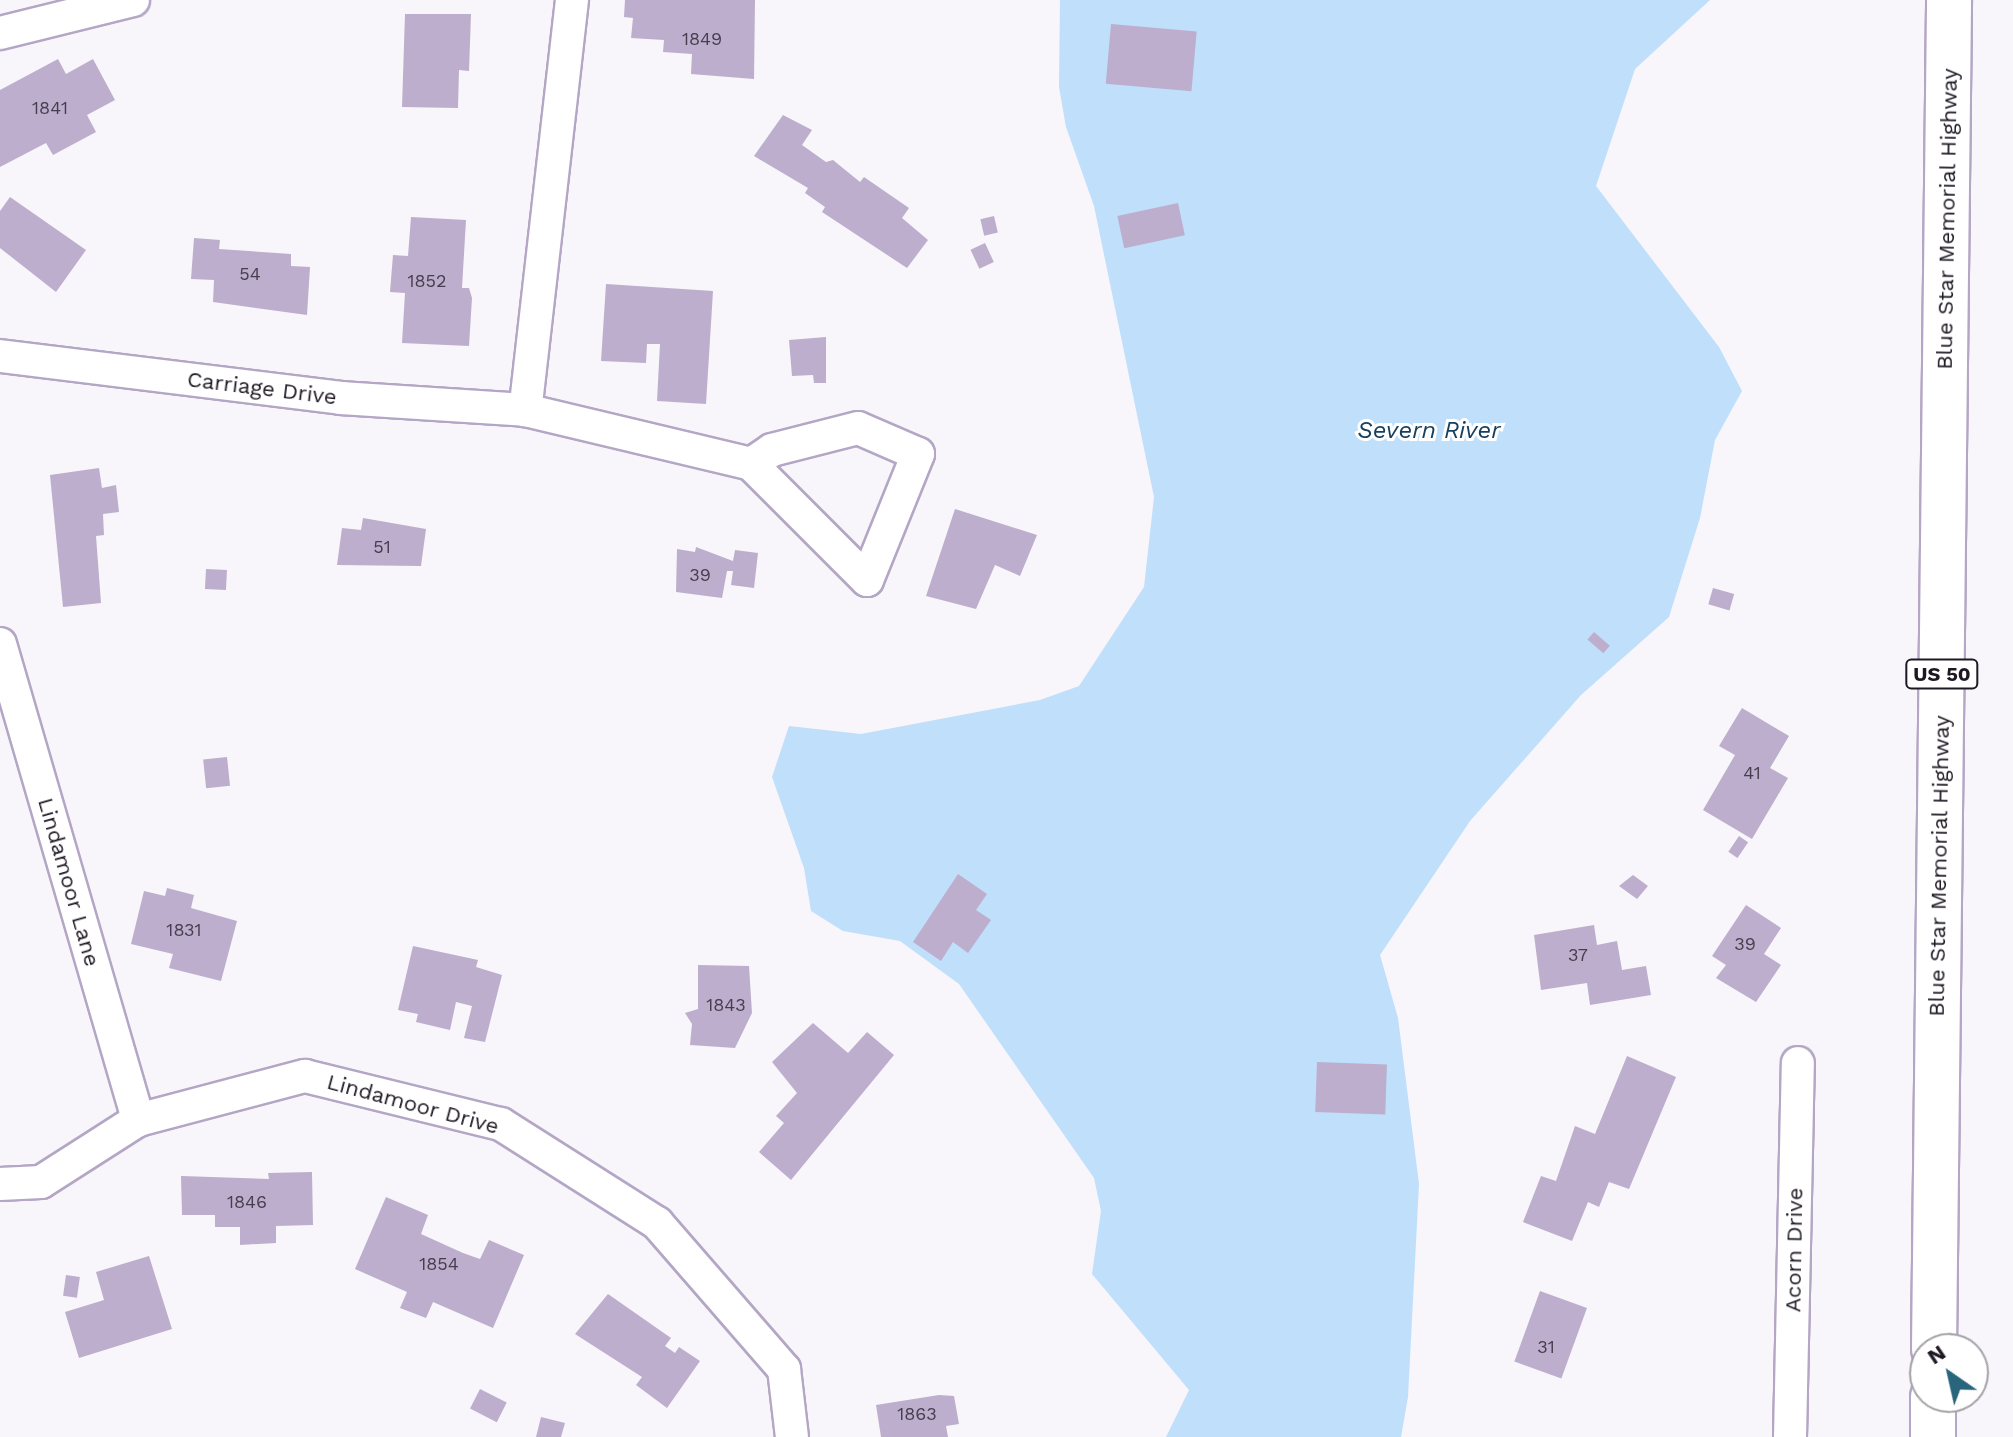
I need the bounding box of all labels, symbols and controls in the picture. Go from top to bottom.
house number: 1849 [682,28,722,50]
street label: Blue Star Memorial Highway [1931,68,1963,370]
house number: 1841 [32,97,68,119]
house number: 54 [239,263,261,285]
house number: 1852 [407,270,447,292]
street label: Carriage Drive [186,366,338,410]
water label: Severn River [1357,417,1501,445]
house number: 51 [373,536,391,558]
house number: 39 [689,564,711,586]
road number: US 50 [1904,658,1980,690]
street label: Blue Star Memorial Highway [1923,715,1955,1017]
house number: 41 [1743,762,1761,784]
street label: Lindamoor Lane [32,794,106,970]
house number: 1831 [166,919,202,941]
house number: 39 [1734,933,1756,955]
house number: 37 [1568,944,1588,966]
house number: 1843 [706,994,746,1016]
street label: Lindamoor Drive [324,1068,502,1140]
street label: Acorn Drive [1780,1187,1808,1313]
house number: 1846 [227,1191,267,1213]
house number: 1854 [419,1253,459,1275]
north arrow [1909,1333,1989,1413]
house number: 31 [1537,1336,1555,1358]
text: N [1923,1339,1950,1369]
house number: 1863 [897,1403,937,1425]

